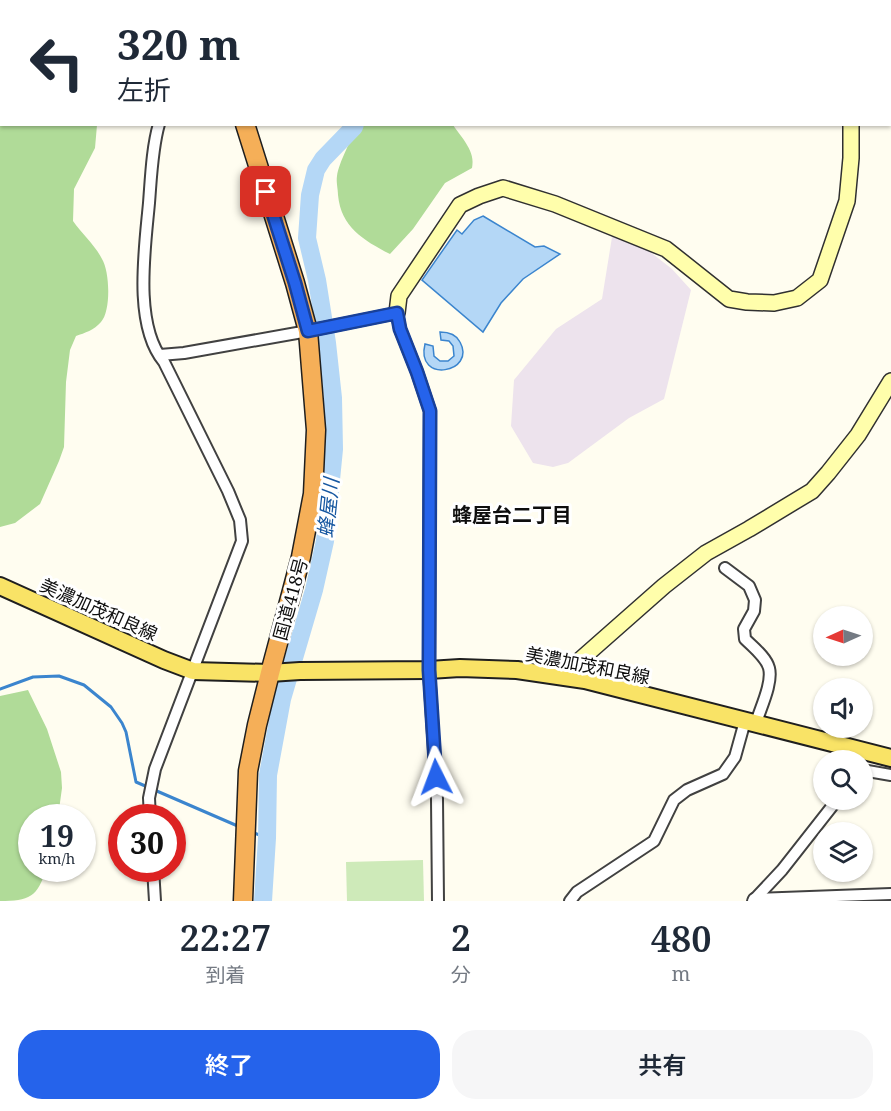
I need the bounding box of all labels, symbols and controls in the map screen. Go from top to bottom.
text: 320 m [117,15,241,72]
icon: left [18,24,96,102]
text: 左折 [117,71,171,108]
pin [240,166,291,217]
icon: arrive [249,175,282,208]
water label: 蜂屋川 [311,475,345,539]
district label: 蜂屋台二丁目 [452,501,572,528]
street label: 国道418号 [268,555,312,643]
street label: 美濃加茂和良線 [37,572,161,646]
north arrow [813,606,873,666]
map controls [813,606,873,882]
street label: 美濃加茂和良線 [524,641,652,689]
button: sound [813,678,873,738]
position arrow [404,745,468,809]
button: search [813,750,873,810]
speed limit sign: 30 [108,804,186,882]
text: 19 [40,815,74,856]
button: layers [813,822,873,882]
text: km/h [39,848,75,868]
text: 22:27 [180,913,271,962]
text: 2 [451,913,471,962]
text: 480 [651,914,711,963]
text: m [672,960,691,987]
text: 到着 [205,961,245,988]
text: 分 [451,961,471,988]
button: 終了 [18,1030,440,1099]
button: 共有 [452,1030,873,1099]

